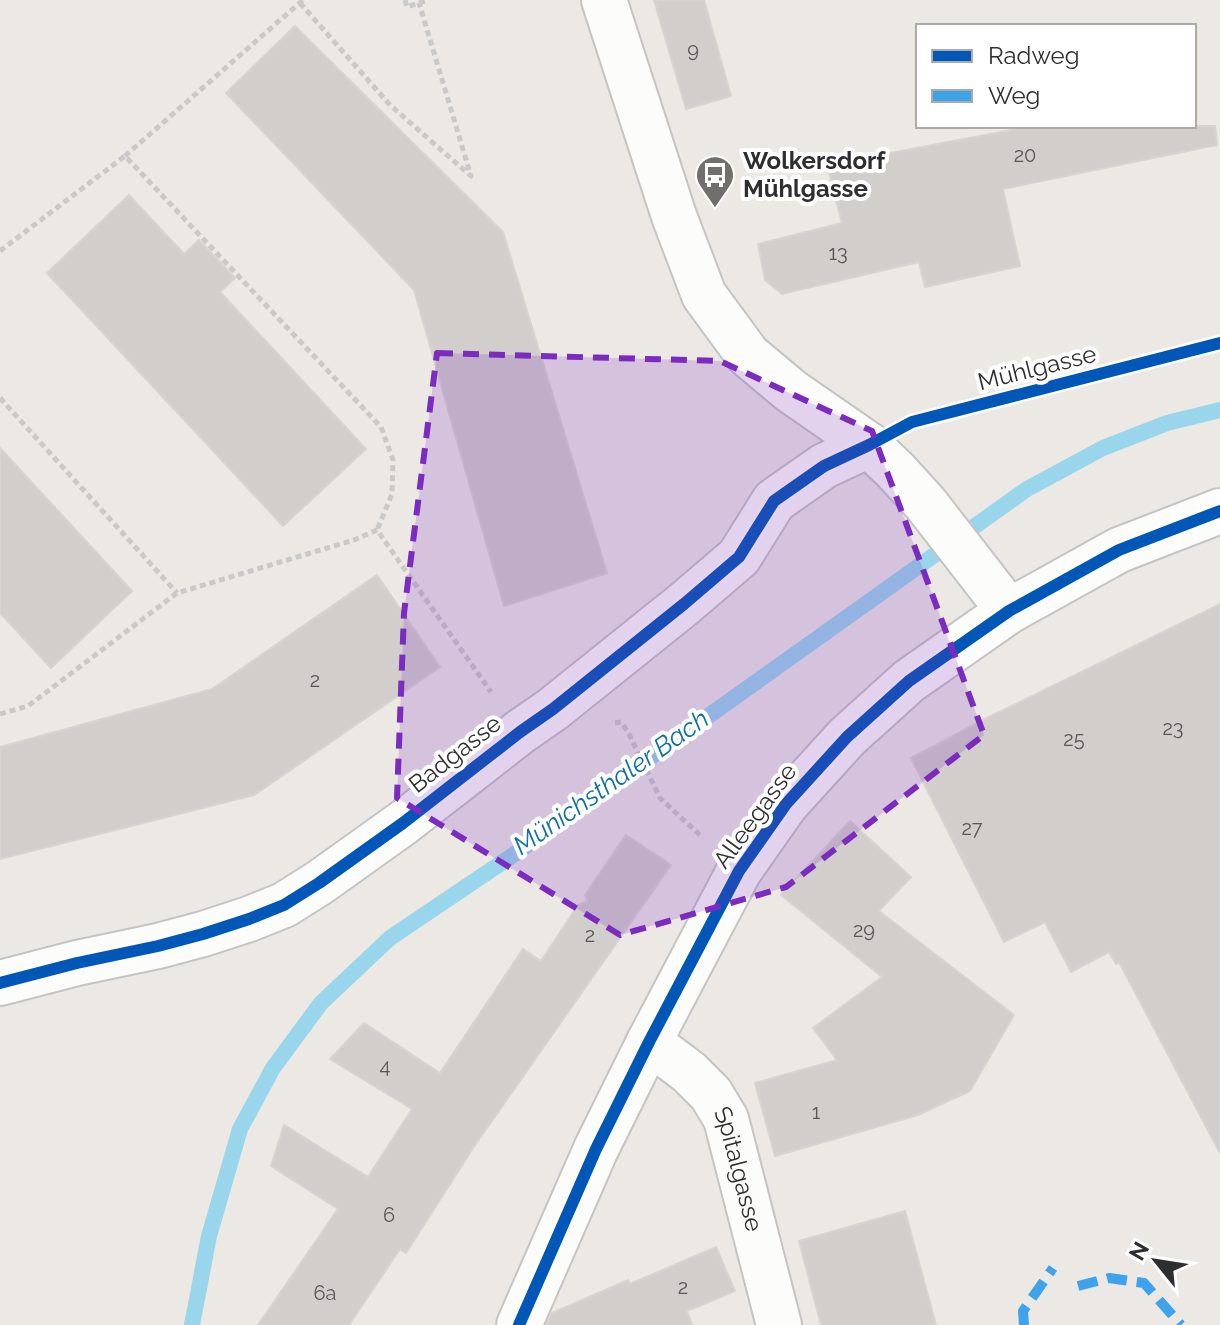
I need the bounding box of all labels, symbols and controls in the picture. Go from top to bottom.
legend [916,24,1196,128]
house number: 9 [687,38,699,62]
text: Radweg [988,41,1080,70]
text: Weg [988,81,1040,110]
house number: 20 [1014,143,1036,167]
place label: Wolkersdorf Mühlgasse [743,146,886,203]
bus stop icon: Wolkersdorf Mühlgasse [694,154,736,209]
house number: 13 [828,241,848,265]
street label: Mühlgasse [975,339,1099,396]
house number: 2 [310,668,320,692]
water label: Münichsthaler Bach [508,703,714,861]
street label: Badgasse [403,709,507,799]
house number: 23 [1162,716,1184,740]
house number: 25 [1063,727,1085,751]
street label: Alleegasse [707,758,802,874]
house number: 27 [961,816,983,840]
house number: 29 [853,918,875,942]
house number: 2 [585,923,595,947]
house number: 4 [380,1054,391,1078]
house number: 1 [812,1100,821,1124]
street label: Spitalgasse [708,1101,769,1234]
house number: 6 [383,1203,395,1227]
north arrow [1116,1221,1196,1301]
text: N [1123,1237,1154,1265]
house number: 2 [678,1275,688,1299]
house number: 6a [314,1281,336,1305]

